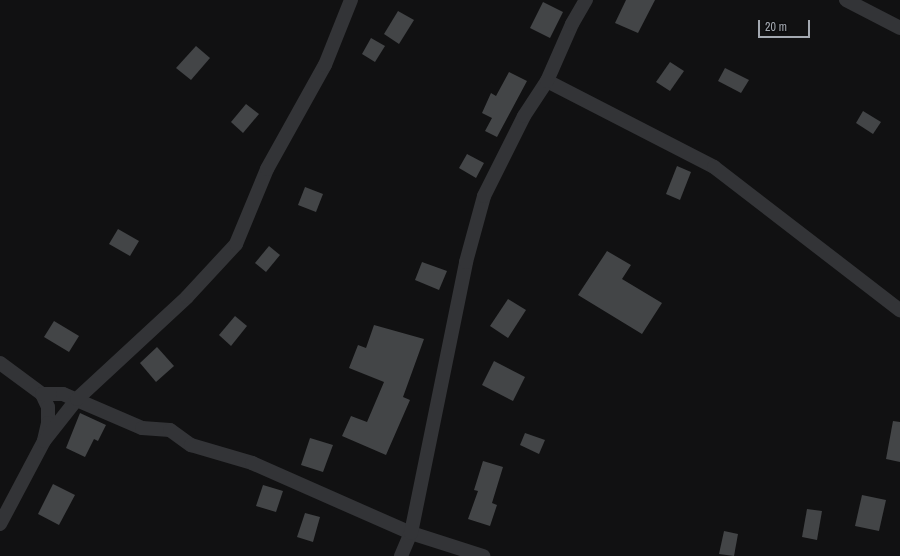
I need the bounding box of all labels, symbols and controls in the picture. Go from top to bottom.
scale bar [760,12,812,38]
text: 20 m [765,19,787,35]

